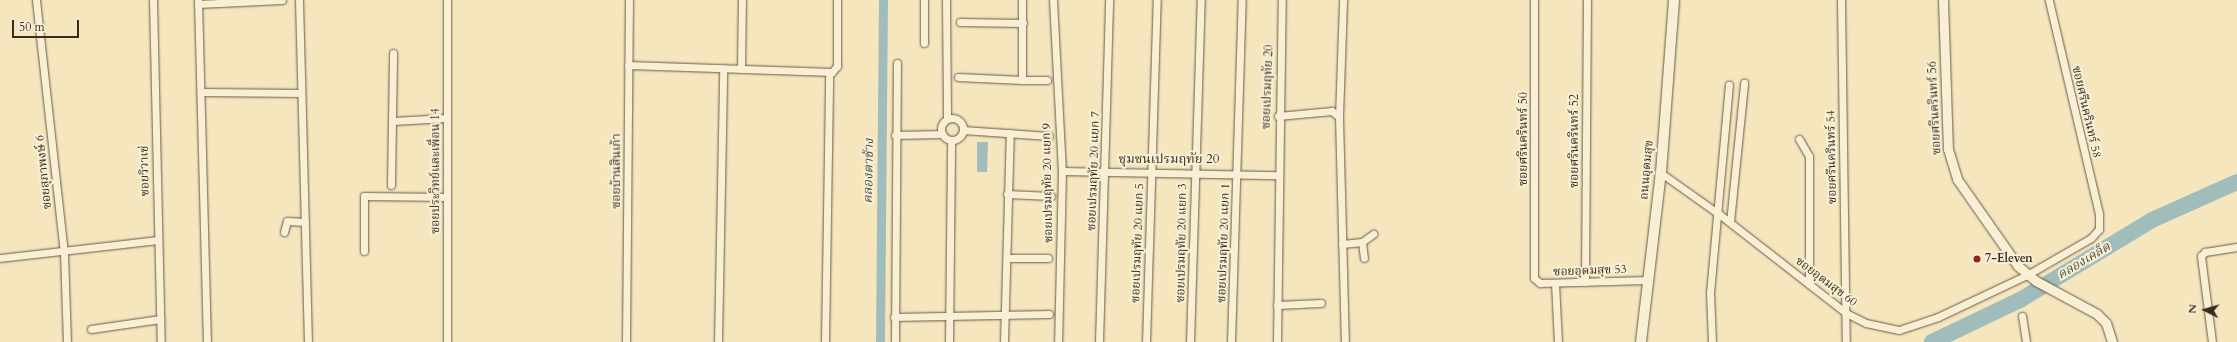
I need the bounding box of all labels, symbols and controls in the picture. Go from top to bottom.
scale bar [14,12,81,38]
text: 50 m [19,19,45,35]
street label: ซอยเปรมฤทัย 20 [1259,44,1277,130]
street label: ซอยศรีนครินทร์ 56 [1925,61,1945,155]
street label: ซอยศรีนครินทร์ 58 [2068,65,2104,159]
street label: ซอยศรีนครินทร์ 50 [1517,92,1531,186]
street label: ซอยศรีนครินทร์ 52 [1568,94,1582,188]
street label: ซอยประวิทย์และเพื่อน 14 [429,108,443,234]
street label: ซอยศรีนครินทร์ 54 [1824,110,1840,204]
street label: ซอยเปรมฤทัย 20 แยก 7 [1085,111,1103,231]
street label: ซอยเปรมฤทัย 20 แยก 9 [1040,123,1056,243]
street label: ซอยบ้านสินเก้า [610,133,624,209]
street label: ซอยสุภาพงษ์ 6 [33,134,55,210]
water label: คลองตาช้าง [861,138,877,204]
street label: ถนนอุดมสุข [1637,140,1657,200]
street label: ซอยวิวาเช่ [137,145,153,197]
district label: ชุมชนเปรมฤทัย 20 [1119,151,1219,167]
street label: ซอยเปรมฤทัย 20 แยก 5 [1129,183,1147,303]
street label: ซอยเปรมฤทัย 20 แยก 3 [1174,183,1190,303]
street label: ซอยเปรมฤทัย 20 แยก 1 [1215,183,1233,303]
water label: คลองเคล็ด [2055,239,2113,283]
place label: 7-Eleven [1985,252,2033,266]
street label: ซอยอุดมสุข 60 [1792,254,1860,310]
marker: 7-Eleven [1972,254,1982,264]
street label: ซอยอุดมสุข 53 [1553,263,1627,279]
north arrow [2185,290,2225,330]
text: N [2185,304,2200,314]

